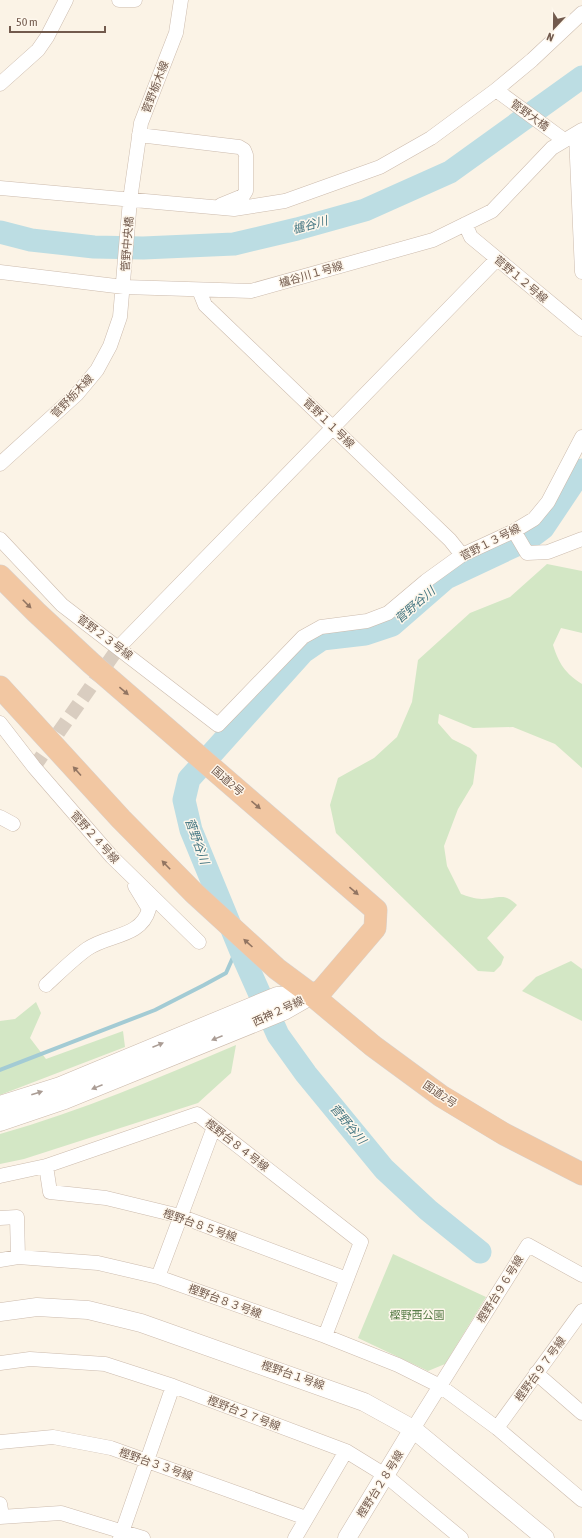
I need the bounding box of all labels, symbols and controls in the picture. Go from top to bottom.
scale bar [10,8,105,34]
north arrow [534,8,574,48]
text: 50 m [16,15,38,29]
text: N [545,30,556,44]
street label: 菅野栃木線 [140,59,170,115]
street label: 管野大橋 [509,97,551,133]
water label: 櫨谷川 [291,213,331,236]
street label: 管野中央橋 [119,216,135,272]
street label: 菅野１２号線 [492,253,550,305]
street label: 櫨谷川１号線 [278,259,344,289]
street label: 菅野栃木線 [49,372,95,420]
street label: 菅野１１号線 [301,396,357,450]
street label: 菅野１３号線 [458,522,522,562]
water label: 菅野谷川 [392,583,439,626]
one-way arrow [22,599,32,609]
street label: 菅野２３号線 [75,612,135,662]
one-way arrow [119,686,129,695]
street label: 国道2号 [210,764,246,798]
one-way arrow [72,766,82,776]
one-way arrow [251,801,261,810]
street label: 菅野２４号線 [68,808,122,866]
water label: 菅野谷川 [182,816,212,868]
one-way arrow [162,860,171,870]
one-way arrow [349,886,359,895]
one-way arrow [244,939,253,948]
street label: 西神２号線 [251,994,305,1028]
one-way arrow [211,1035,223,1041]
one-way arrow [152,1042,164,1048]
street label: 国道2号 [421,1078,459,1110]
one-way arrow [91,1085,103,1091]
one-way arrow [31,1090,43,1096]
water label: 菅野谷川 [327,1101,370,1148]
street label: 樫野台８４号線 [203,1117,271,1173]
street label: 樫野台８５号線 [162,1207,238,1243]
street label: 樫野台９６号線 [475,1253,525,1325]
street label: 樫野台８３号線 [187,1282,263,1320]
park label: 樫野西公園 [390,1309,445,1321]
street label: 樫野台９７号線 [513,1334,567,1404]
street label: 樫野台１号線 [260,1359,326,1391]
street label: 樫野台２７号線 [206,1394,282,1432]
street label: 樫野台３３号線 [118,1446,194,1482]
street label: 樫野台２８号線 [355,1448,405,1520]

